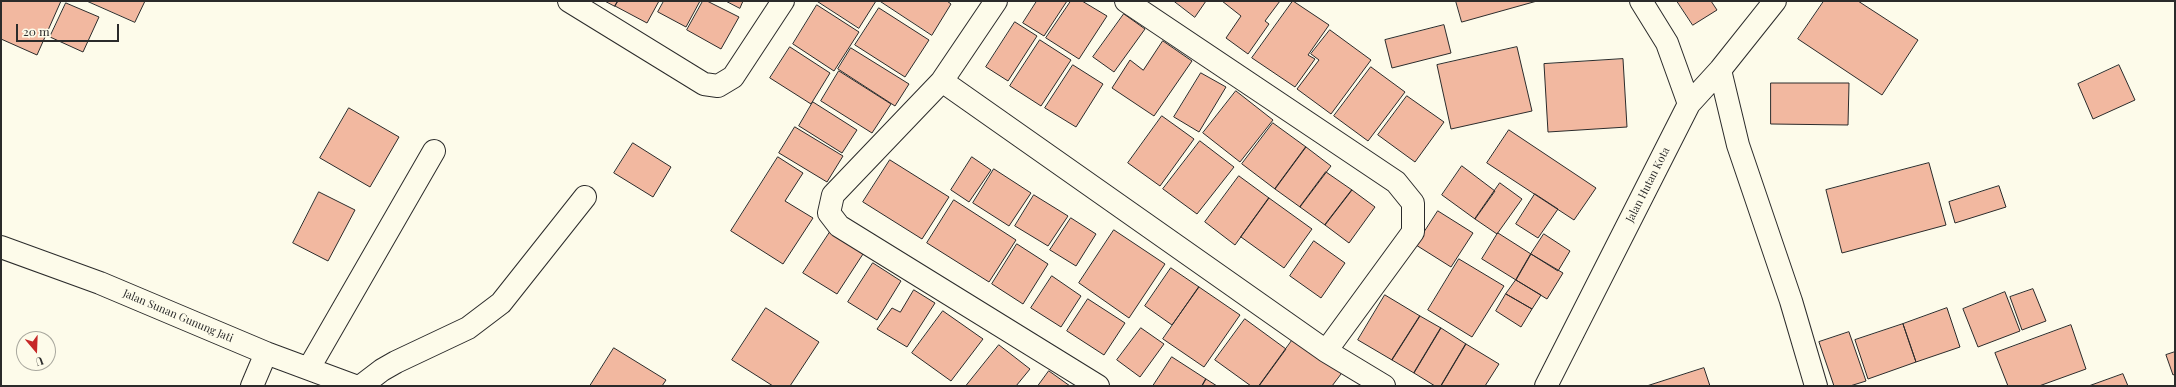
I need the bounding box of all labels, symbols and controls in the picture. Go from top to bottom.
scale bar [18,16,121,42]
text: 20 m [23,23,50,39]
street label: Jalan Hutan Kota [1623,145,1673,225]
street label: Jalan Sunan Gunung Jati [121,287,235,345]
north arrow [16,331,56,371]
text: U [34,354,46,370]

